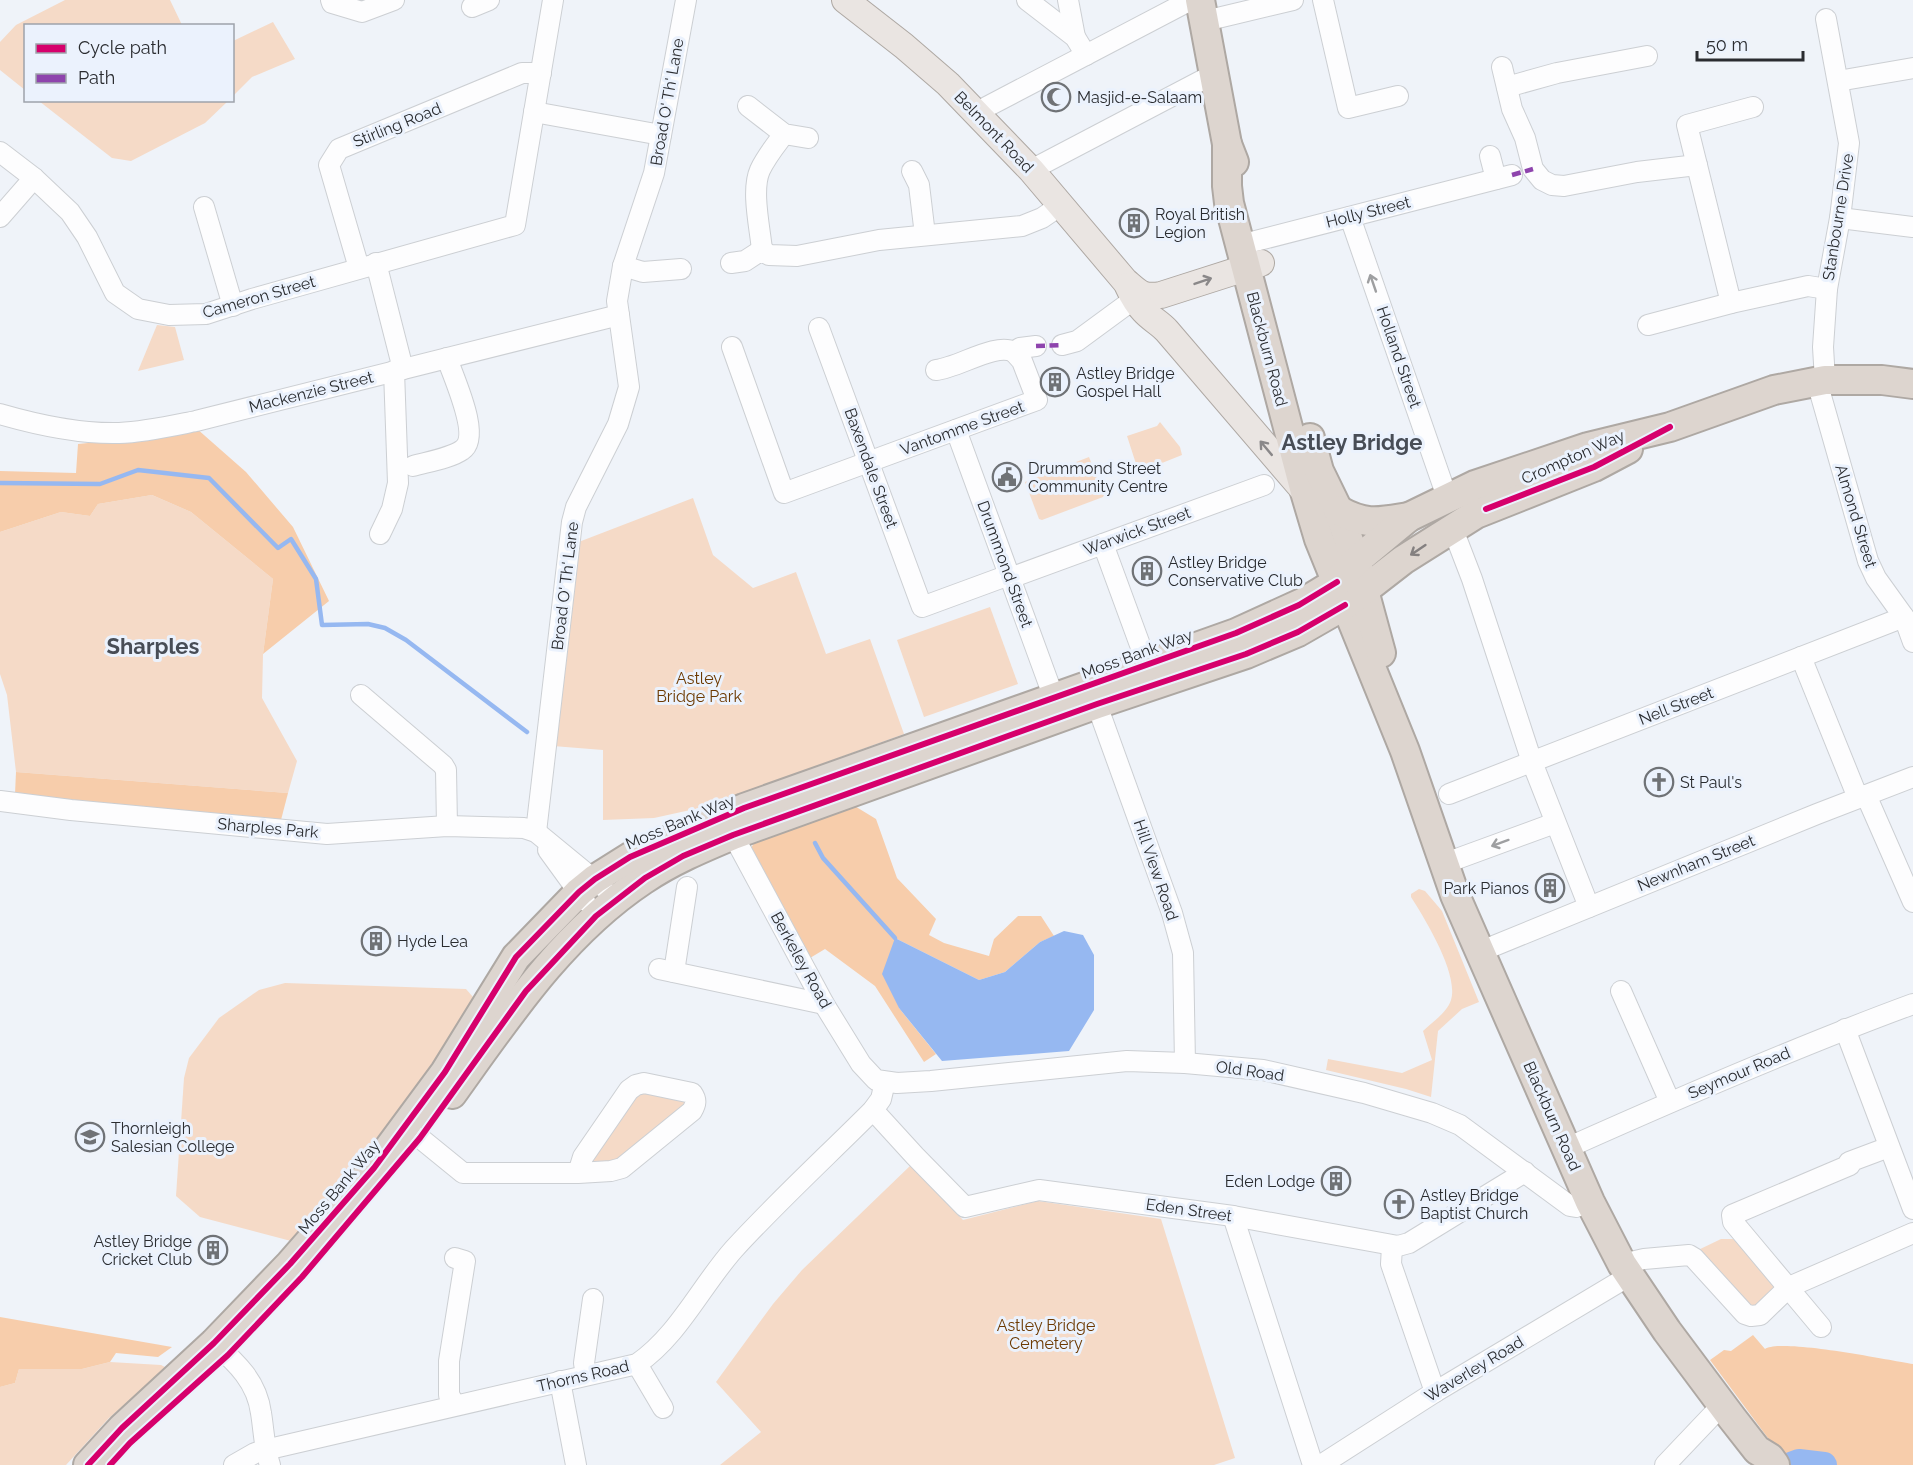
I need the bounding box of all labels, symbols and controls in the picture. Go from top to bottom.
legend [24,24,234,102]
scale bar [1697,24,1804,62]
text: 50 m [1706,34,1748,55]
text: Cycle path [78,37,167,58]
street label: Broad O' Th' Lane [646,37,688,167]
text: Path [78,67,115,88]
mosque icon: Masjid-e-Salaam [1040,81,1072,113]
street label: Belmont Road [950,87,1038,177]
place label: Masjid-e-Salaam [1077,88,1202,107]
street label: Stirling Road [350,99,444,151]
street label: Stanbourne Drive [1819,152,1857,282]
street label: Holly Street [1324,192,1413,232]
place label: Royal British Legion [1155,205,1245,242]
building icon: Royal British Legion [1118,207,1150,239]
street label: Cameron Street [200,272,318,322]
one-way arrow [1367,274,1378,293]
one-way arrow [1193,275,1212,286]
street label: Blackburn Road [1243,290,1291,408]
street label: Holland Street [1373,304,1425,411]
place label: Astley Bridge Gospel Hall [1076,364,1175,401]
building icon: Astley Bridge Gospel Hall [1039,366,1071,398]
street label: Mackenzie Street [247,367,376,417]
street label: Vantomme Street [898,397,1027,459]
street label: Baxendale Street [840,405,902,531]
street label: Crompton Way [1518,426,1628,488]
district label: Astley Bridge [1282,429,1422,455]
one-way arrow [1259,441,1273,456]
place label: Drummond Street Community Centre [1028,459,1168,496]
public building icon: Drummond Street Community Centre [991,461,1023,493]
street label: Almond Street [1831,462,1881,571]
street label: Drummond Street [973,498,1037,630]
street label: Warwick Street [1081,503,1194,559]
street label: Broad O' Th' Lane [548,521,582,651]
one-way arrow [1410,544,1427,556]
place label: Astley Bridge Conservative Club [1168,553,1303,590]
building icon: Astley Bridge Conservative Club [1131,555,1163,587]
street label: Moss Bank Way [1079,625,1195,683]
district label: Sharples [107,633,200,659]
park label: Astley Bridge Park [656,669,742,706]
street label: Nell Street [1636,683,1717,729]
church icon: St Paul's [1643,766,1675,798]
place label: St Paul's [1680,773,1742,792]
street label: Moss Bank Way [623,790,738,854]
street label: Sharples Park [217,814,320,842]
street label: Hill View Road [1130,817,1182,923]
street label: Newnham Street [1635,831,1758,895]
one-way arrow [1491,839,1510,850]
building icon: Park Pianos [1534,872,1566,904]
place label: Park Pianos [1444,879,1529,898]
street label: Berkeley Road [767,908,835,1012]
building icon: Hyde Lea [360,925,392,957]
place label: Hyde Lea [397,932,468,951]
street label: Seymour Road [1685,1043,1793,1103]
street label: Old Road [1215,1057,1285,1085]
street label: Blackburn Road [1519,1058,1585,1174]
place label: Thornleigh Salesian College [111,1119,234,1156]
school or university icon: Thornleigh Salesian College [74,1121,106,1153]
street label: Moss Bank Way [294,1136,384,1238]
building icon: Eden Lodge [1320,1165,1352,1197]
place label: Eden Lodge [1225,1172,1315,1191]
place label: Astley Bridge Baptist Church [1420,1186,1528,1223]
church icon: Astley Bridge Baptist Church [1383,1188,1415,1220]
street label: Eden Street [1145,1195,1234,1226]
place label: Astley Bridge Cricket Club [93,1232,192,1269]
building icon: Astley Bridge Cricket Club [197,1234,229,1266]
park label: Astley Bridge Cemetery [997,1316,1095,1353]
street label: Waverley Road [1421,1332,1527,1406]
street label: Thorns Road [535,1356,631,1396]

